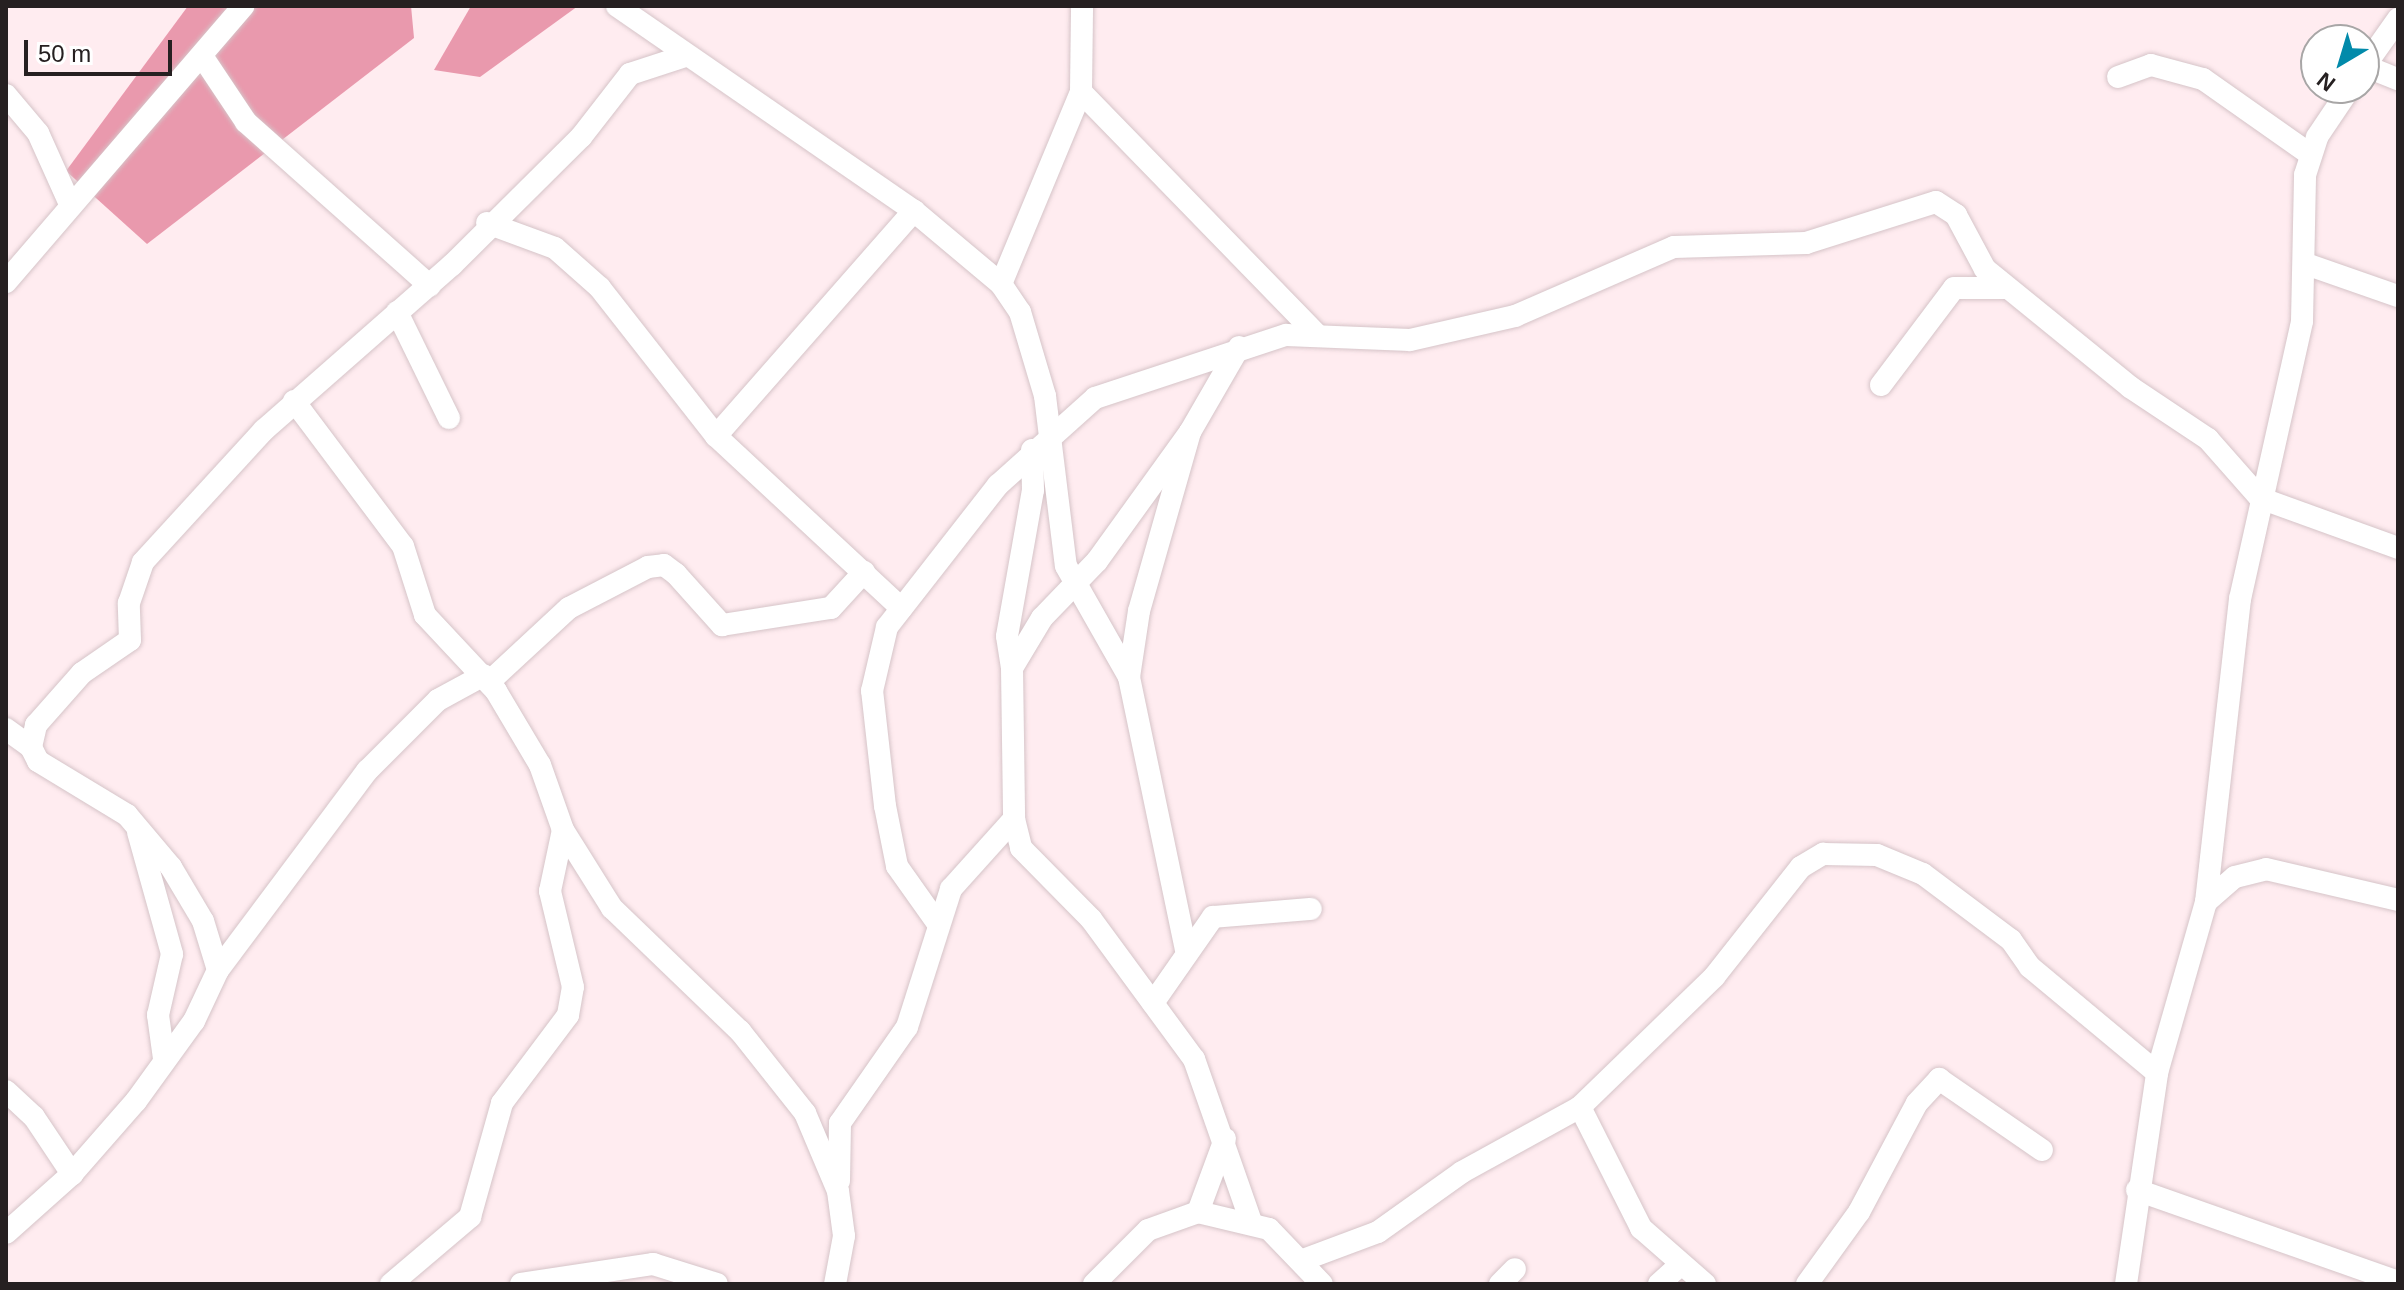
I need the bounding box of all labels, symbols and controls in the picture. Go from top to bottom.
scale bar [28,24,176,74]
north arrow [2300,24,2380,104]
text: 50 m [38,40,91,67]
text: N [2312,67,2340,96]

